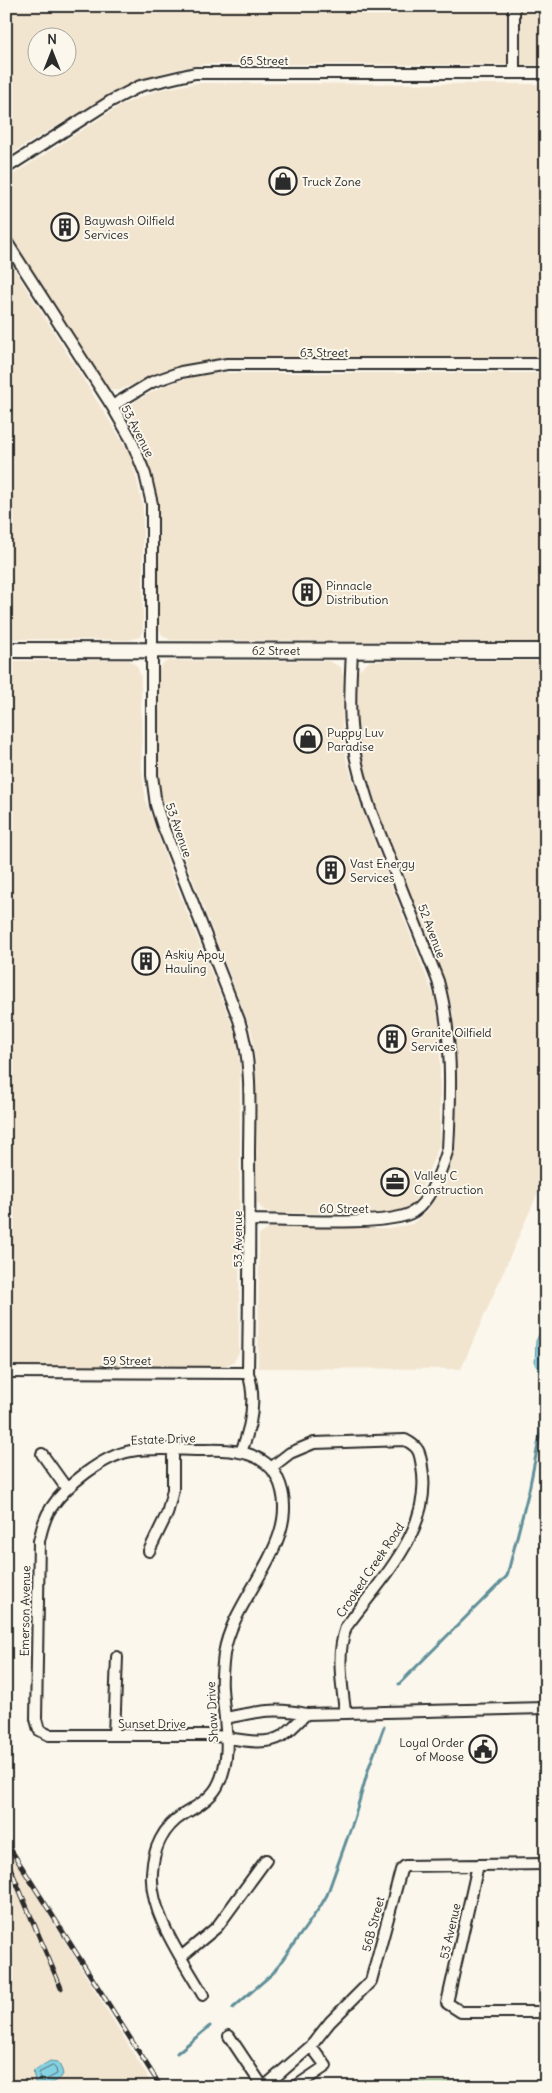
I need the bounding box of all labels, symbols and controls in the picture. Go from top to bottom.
north arrow [28,28,78,78]
text: N [47,30,57,48]
street label: 65 Street [240,53,288,68]
shop icon: Truck Zone [268,166,298,196]
place label: Truck Zone [302,174,361,189]
building icon: Baywash Oilfield Services [50,212,80,242]
place label: Baywash Oilfield Services [84,213,174,242]
street label: 63 Street [300,345,348,360]
street label: 53 Avenue [118,402,158,460]
building icon: Pinnacle Distribution [292,577,322,607]
place label: Pinnacle Distribution [326,578,388,607]
street label: 62 Street [252,643,300,658]
shop icon: Puppy Luv Paradise [293,724,323,754]
place label: Puppy Luv Paradise [327,725,384,754]
street label: 53 Avenue [163,801,195,859]
building icon: Vast Energy Services [316,855,346,885]
place label: Vast Energy Services [350,856,415,885]
street label: 52 Avenue [415,902,449,960]
building icon: Askiy Apoy Hauling [131,946,161,976]
place label: Askiy Apoy Hauling [165,947,225,976]
building icon: Granite Oilfield Services [377,1024,407,1054]
place label: Granite Oilfield Services [411,1025,492,1054]
office icon: Valley C Construction [380,1167,410,1197]
place label: Valley C Construction [414,1168,483,1197]
street label: 60 Street [319,1201,369,1216]
street label: 53 Avenue [230,1211,245,1267]
street label: 59 Street [103,1353,151,1368]
street label: Estate Drive [130,1430,196,1448]
street label: Crooked Creek Road [333,1520,407,1620]
street label: Emerson Avenue [17,1565,33,1657]
street label: Shaw Drive [203,1681,221,1743]
street label: Sunset Drive [118,1716,186,1731]
public building icon: Loyal Order of Moose [468,1734,498,1764]
place label: Loyal Order of Moose [399,1735,464,1764]
street label: 56B Street [358,1895,388,1953]
street label: 53 Avenue [436,1902,464,1960]

